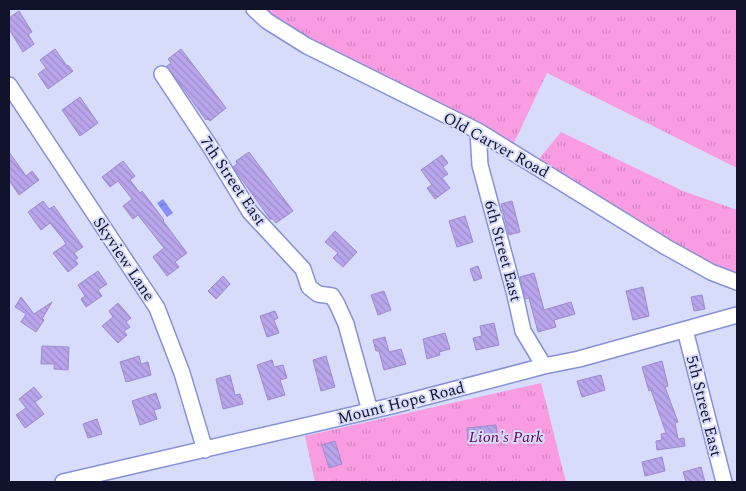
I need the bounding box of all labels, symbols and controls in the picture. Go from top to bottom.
street label: Old Carver Road [438,106,554,184]
street label: 7th Street East [194,131,272,231]
street label: 6th Street East [478,198,528,304]
street label: Skyview Lane [87,212,161,306]
street label: 5th Street East [680,353,728,460]
street label: Mount Hope Road [335,376,467,430]
park label: Lion's Park [469,425,544,449]

